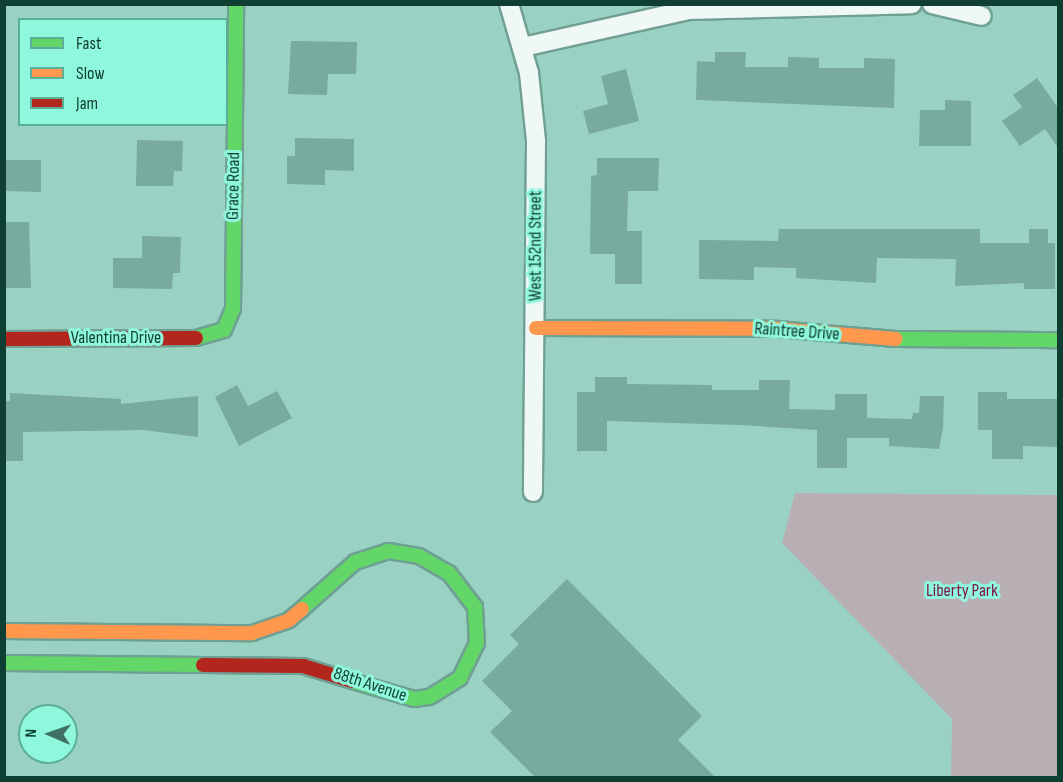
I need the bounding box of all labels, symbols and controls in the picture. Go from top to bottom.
legend [18,18,228,126]
text: Fast [76,33,101,54]
text: Slow [76,63,105,84]
text: Jam [76,93,98,114]
street label: Grace Road [223,152,245,220]
street label: West 152nd Street [525,191,547,301]
street label: Raintree Drive [754,318,840,346]
street label: Valentina Drive [71,327,161,349]
park label: Liberty Park [926,580,998,602]
street label: 88th Avenue [331,663,409,707]
north arrow [18,704,78,764]
text: N [22,729,41,738]

